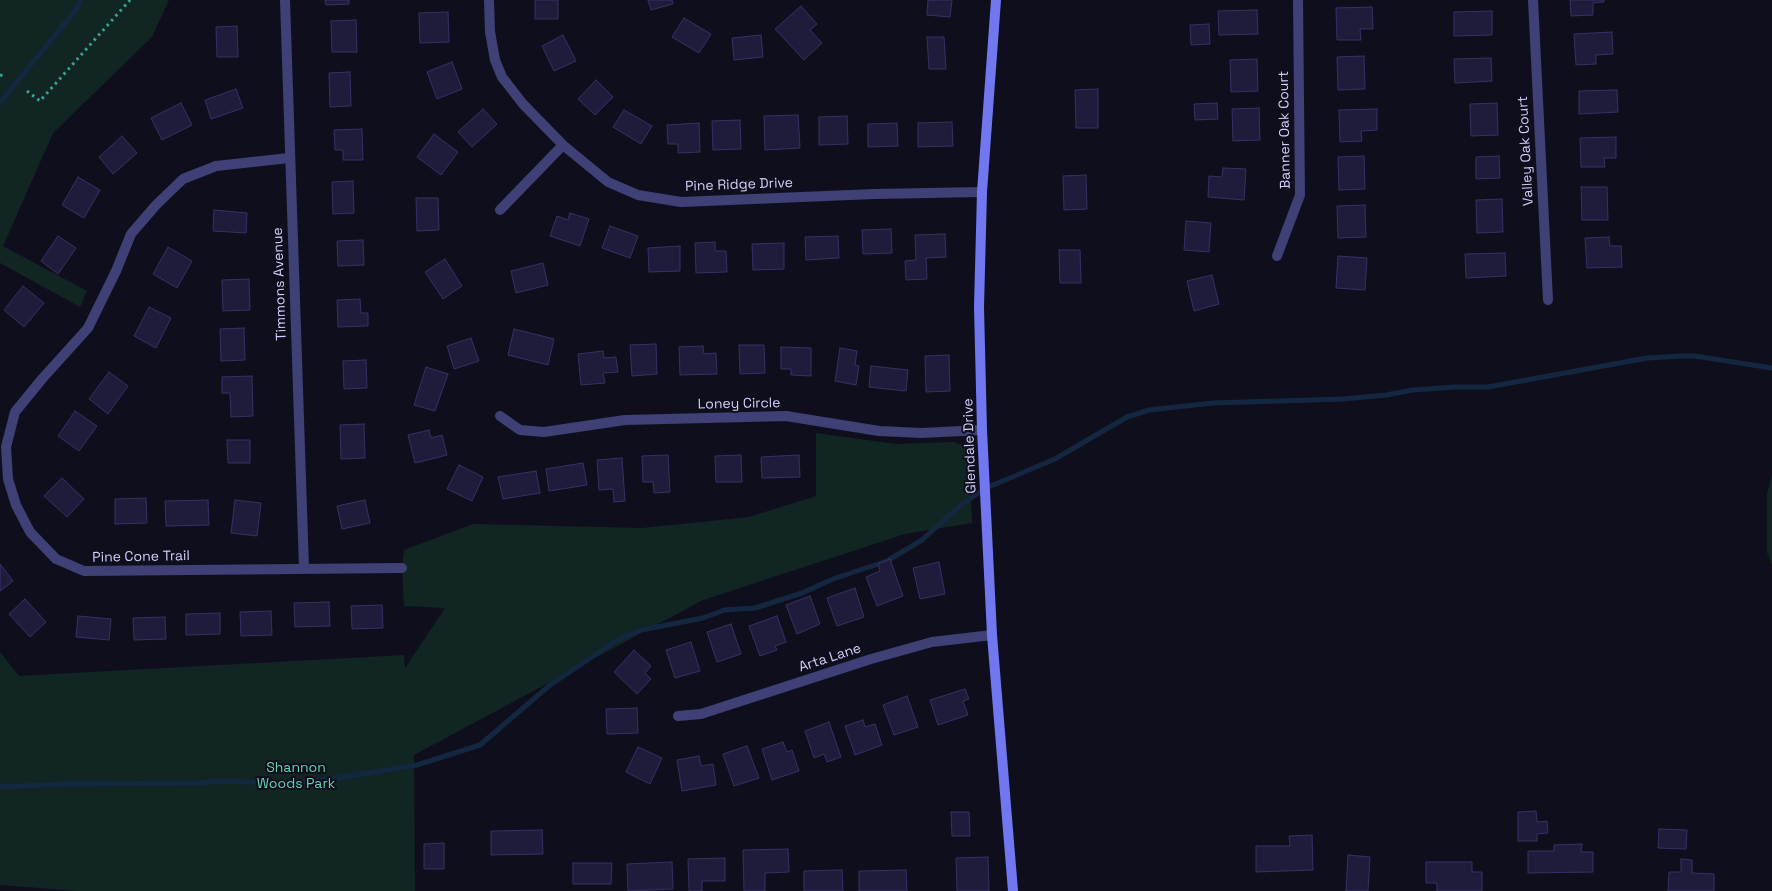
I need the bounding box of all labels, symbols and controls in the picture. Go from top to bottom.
street label: Banner Oak Court [1276,71,1294,189]
street label: Valley Oak Court [1515,96,1537,206]
street label: Pine Ridge Drive [685,175,793,195]
street label: Timmons Avenue [270,227,290,341]
street label: Loney Circle [697,395,781,413]
street label: Glendale Drive [960,398,980,494]
street label: Pine Cone Trail [92,548,190,566]
street label: Arta Lane [797,640,863,676]
park label: Shannon Woods Park [257,760,335,792]

